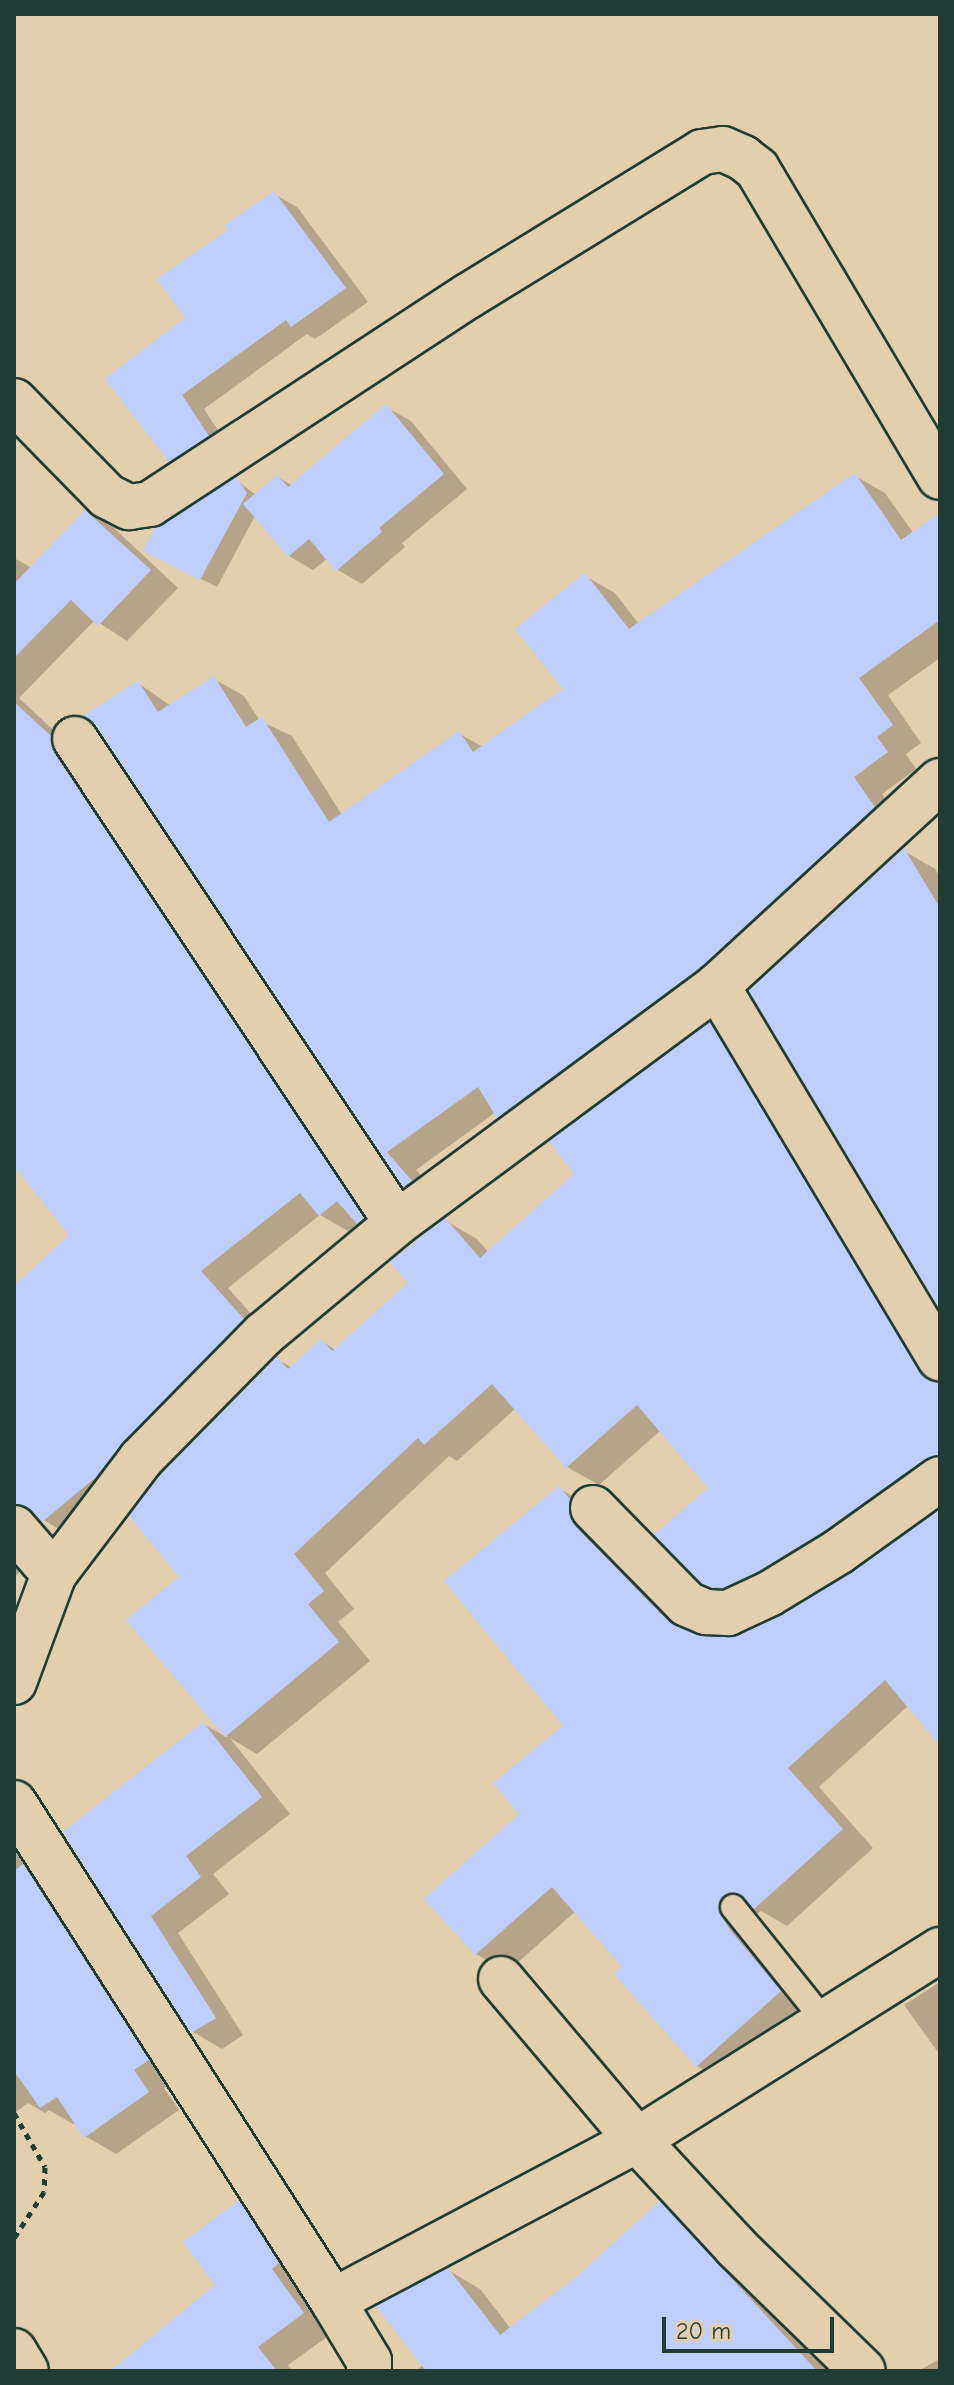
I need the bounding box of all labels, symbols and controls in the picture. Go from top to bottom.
scale bar [666,2301,838,2351]
text: 20 m [676,2317,731,2345]

